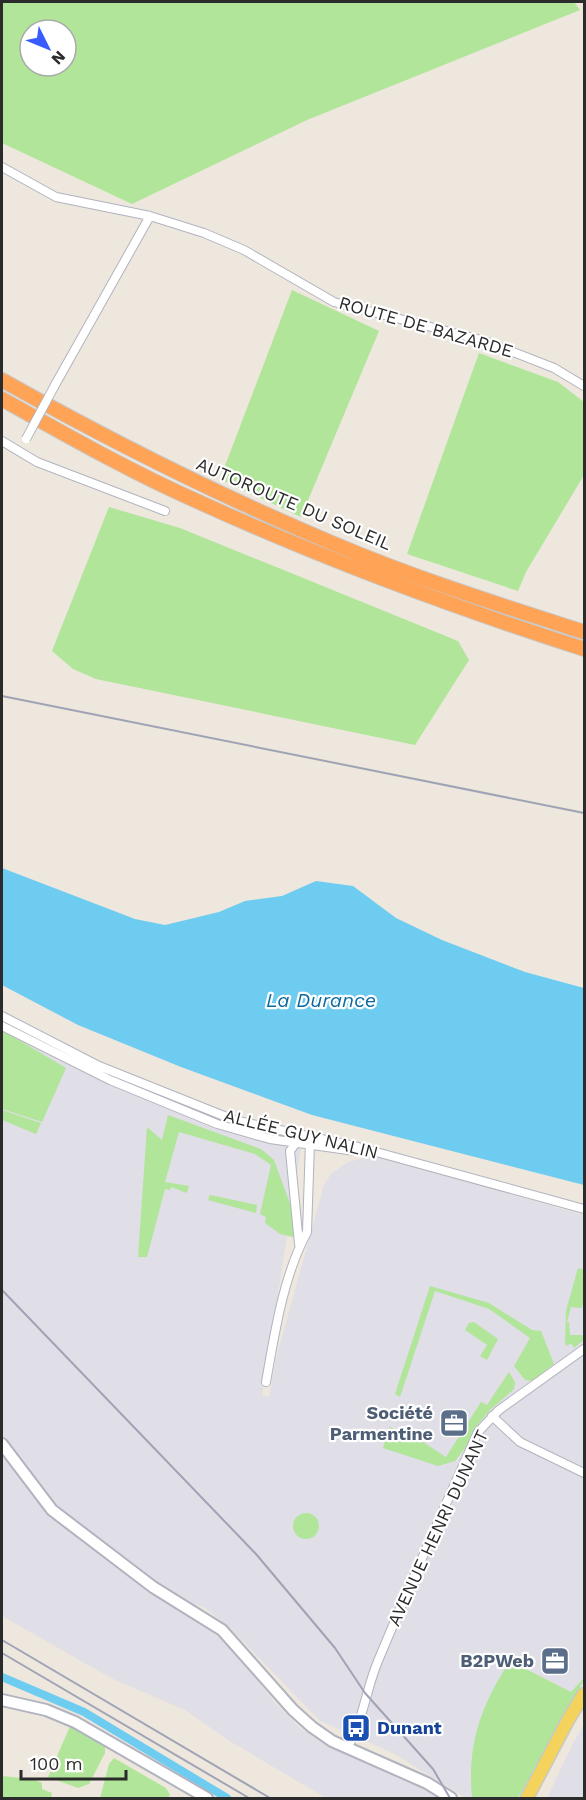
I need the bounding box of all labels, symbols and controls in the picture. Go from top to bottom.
north arrow [18,18,78,78]
text: N [48,47,70,69]
street label: ROUTE DE BAZARDE [337,292,516,361]
street label: AUTOROUTE DU SOLEIL [193,453,395,554]
water label: La Durance [266,988,376,1012]
street label: ALLÉE GUY NALIN [222,1104,380,1163]
place label: Société Parmentine [330,1402,433,1444]
office icon: Société Parmentine [438,1407,470,1439]
street label: AVENUE HENRI DUNANT [383,1426,492,1629]
office icon: B2PWeb [539,1645,571,1677]
place label: B2PWeb [460,1650,534,1671]
bus stop icon: Dunant [340,1712,372,1744]
place label: Dunant [377,1717,442,1738]
scale bar [21,1743,126,1781]
text: 100 m [30,1753,83,1774]

